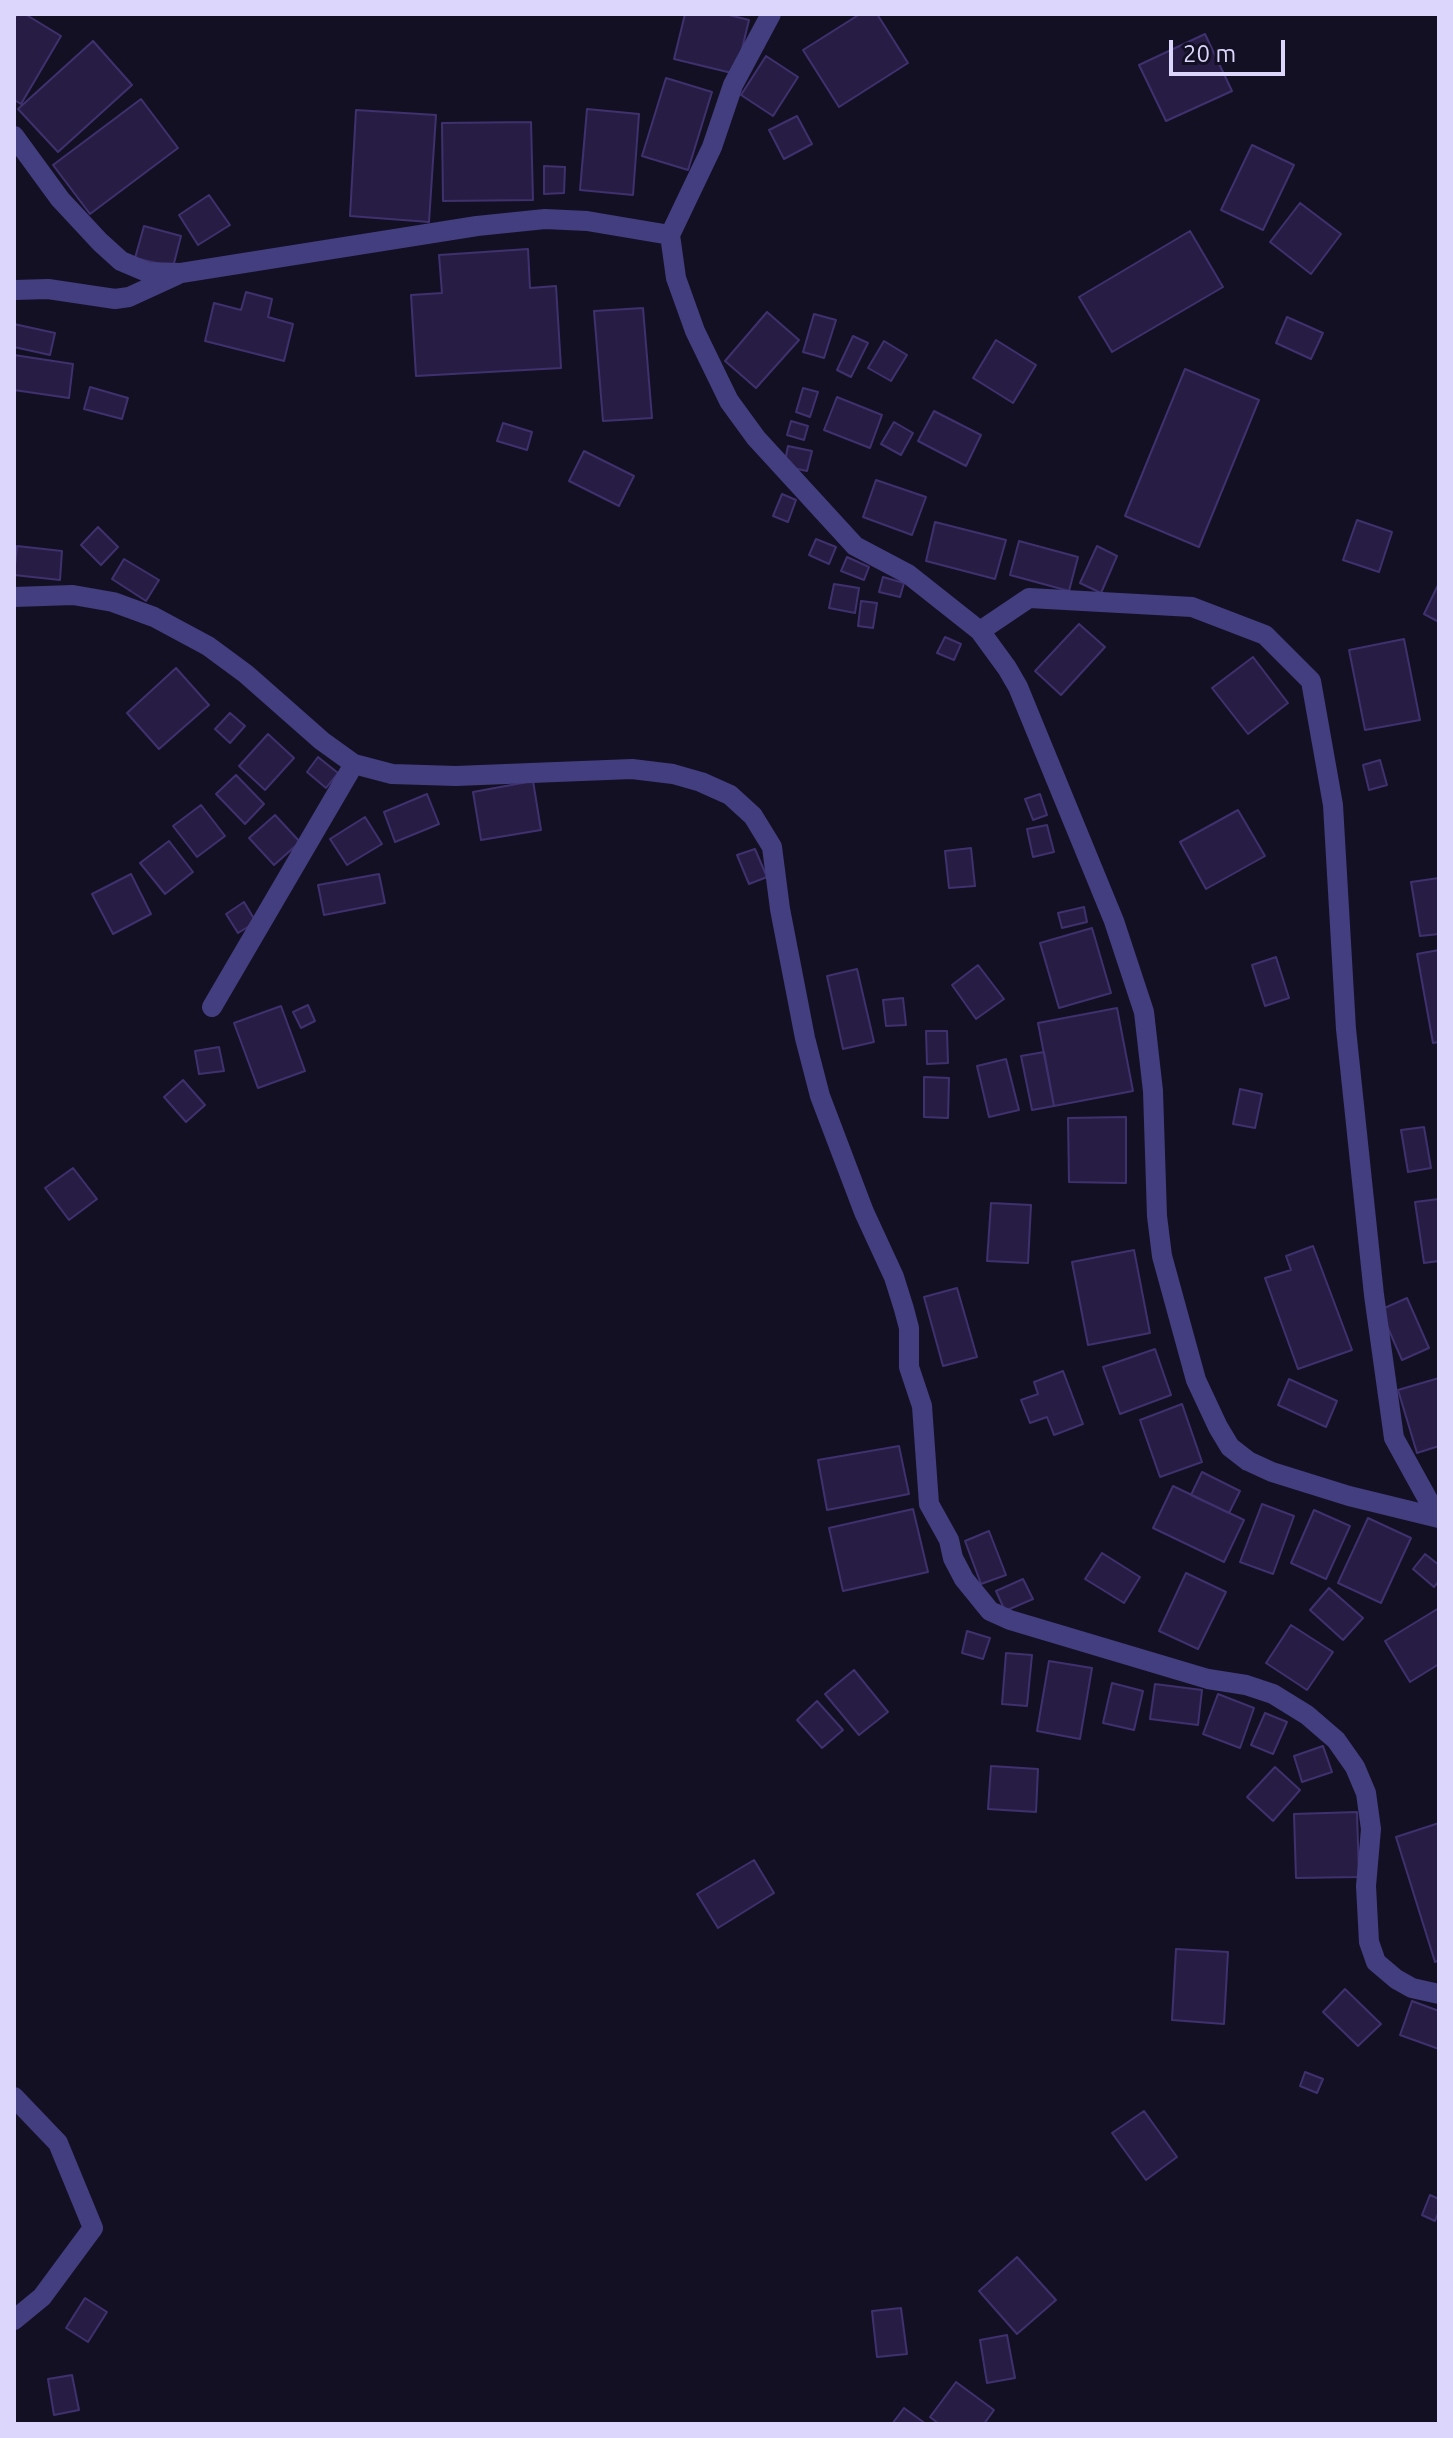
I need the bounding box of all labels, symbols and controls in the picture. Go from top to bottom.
scale bar [1173,24,1289,74]
text: 20 m [1183,40,1236,67]

